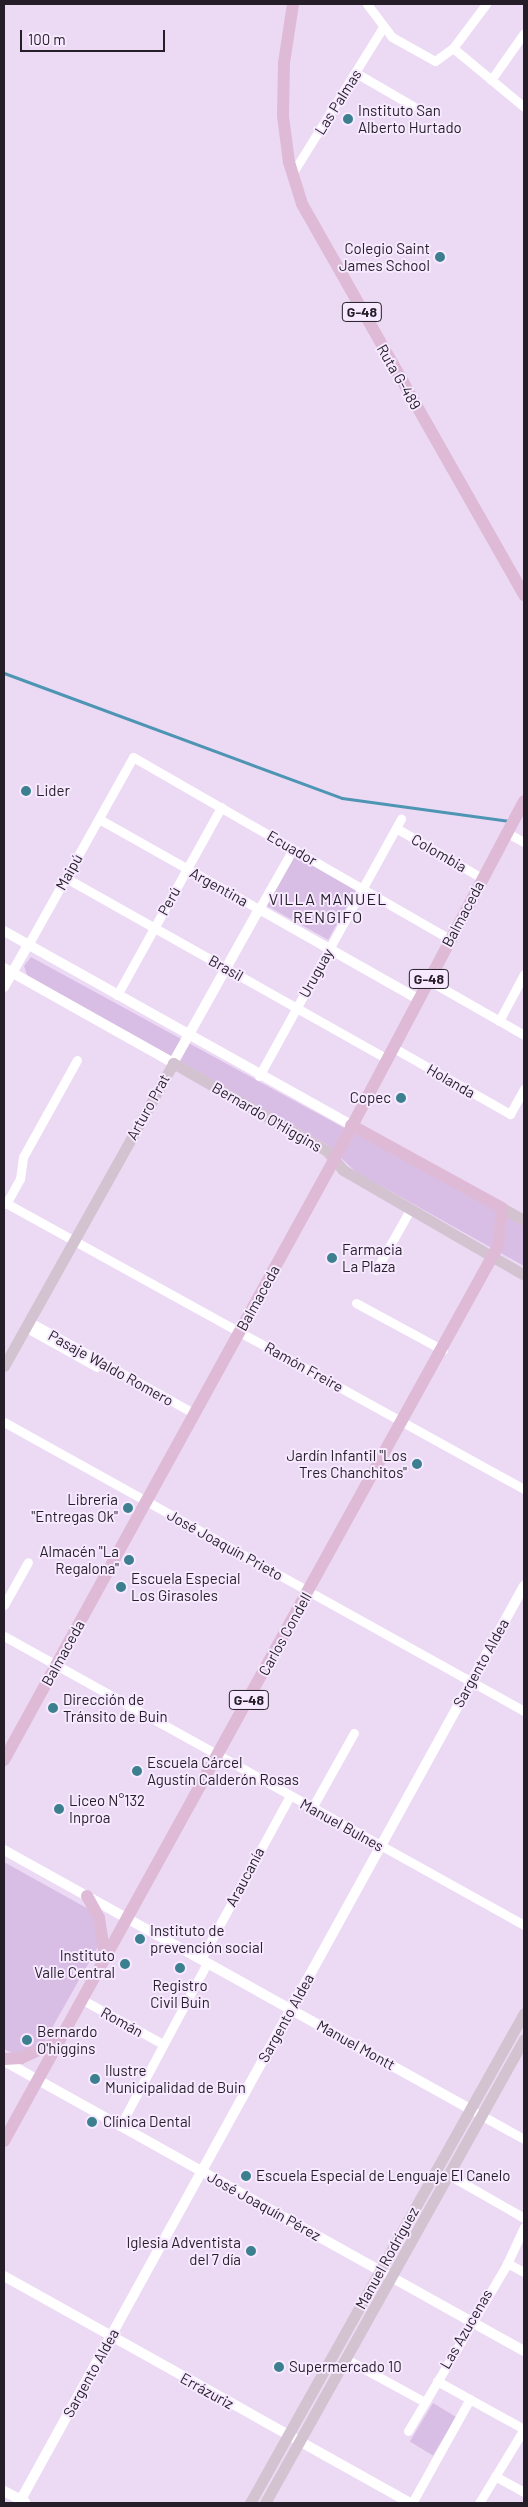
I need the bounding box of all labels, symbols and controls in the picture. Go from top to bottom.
scale bar [22,20,168,52]
text: 100 m [28,30,66,48]
street label: Las Palmas [311,66,365,138]
place label: Instituto San Alberto Hurtado [358,101,462,136]
marker: Instituto San Alberto Hurtado [342,113,354,125]
place label: Colegio Saint James School [339,239,430,274]
marker: Colegio Saint James School [434,251,446,263]
road number: G-48 [341,300,383,324]
street label: Ruta G-489 [373,341,425,413]
place label: Lider [36,782,70,800]
marker: Lider [20,785,32,797]
street label: Ecuador [264,827,320,869]
street label: Colombia [408,830,470,876]
street label: Maipú [52,851,86,893]
street label: Argentina [187,864,251,910]
street label: Balmaceda [438,878,488,950]
street label: Perú [154,883,184,919]
district label: VILLA MANUEL RENGIFO [267,889,389,927]
street label: Uruguay [295,945,337,1001]
street label: Brasil [205,951,247,985]
road number: G-48 [408,968,450,991]
street label: Holanda [424,1060,478,1102]
street label: Arturo Prat [123,1071,173,1143]
street label: Bernardo O'Higgins [209,1078,325,1156]
place label: Copec [350,1089,391,1107]
marker: Copec [395,1092,407,1104]
place label: Farmacia La Plaza [342,1240,403,1275]
marker: Farmacia La Plaza [326,1252,338,1264]
street label: Balmaceda [233,1262,283,1334]
street label: Pasaje Waldo Romero [45,1326,177,1410]
street label: Ramón Freire [262,1338,346,1396]
place label: Jardín Infantil "Los Tres Chanchitos" [286,1446,407,1481]
marker: Jardín Infantil "Los Tres Chanchitos" [411,1458,423,1470]
place label: Libreria "Entregas Ok" [31,1490,118,1525]
marker: Libreria "Entregas Ok" [122,1502,134,1514]
street label: José Joaquín Prieto [164,1506,286,1584]
place label: Almacén "La Regalona" [39,1542,119,1577]
marker: Almacén "La Regalona" [123,1554,135,1566]
place label: Escuela Especial Los Girasoles [131,1569,240,1604]
marker: Escuela Especial Los Girasoles [115,1581,127,1593]
street label: Carlos Condell [255,1589,315,1679]
street label: Sargento Aldea [449,1616,513,1710]
street label: Balmaceda [38,1617,88,1689]
road number: G-48 [228,1688,270,1712]
place label: Dirección de Tránsito de Buin [63,1690,168,1725]
marker: Dirección de Tránsito de Buin [47,1702,59,1714]
place label: Escuela Cárcel Agustín Calderón Rosas [147,1753,299,1788]
marker: Escuela Cárcel Agustín Calderón Rosas [131,1765,143,1777]
place label: Liceo N°132 Inproa [69,1791,145,1826]
street label: Manuel Bulnes [297,1795,387,1855]
marker: Liceo N°132 Inproa [53,1803,65,1815]
street label: Araucanía [222,1844,268,1910]
place label: Instituto de prevención social [150,1921,263,1956]
marker: Instituto de prevención social [134,1933,146,1945]
place label: Instituto Valle Central [34,1946,115,1981]
marker: Instituto Valle Central [119,1958,131,1970]
marker: Registro Civil Buin [174,1962,186,1974]
street label: Sargento Aldea [254,1971,318,2065]
place label: Registro Civil Buin [150,1976,210,2011]
street label: Román [98,2003,146,2041]
street label: Manuel Montt [314,2016,398,2074]
place label: Bernardo O'higgins [37,2022,97,2057]
marker: Bernardo O'higgins [21,2034,33,2046]
place label: Ilustre Municipalidad de Buin [105,2061,246,2096]
marker: Ilustre Municipalidad de Buin [89,2073,101,2085]
place label: Clínica Dental [103,2113,191,2131]
marker: Clínica Dental [85,2115,99,2129]
street label: José Joaquín Pérez [204,2167,324,2245]
place label: Escuela Especial de Lenguaje El Canelo [256,2167,510,2185]
marker: Escuela Especial de Lenguaje El Canelo [240,2170,252,2182]
street label: Manuel Rodríguez [352,2204,422,2312]
place label: Iglesia Adventista del 7 día [126,2233,241,2268]
marker: Iglesia Adventista del 7 día [245,2245,257,2257]
street label: Las Azucenas [436,2286,496,2372]
street label: Sargento Aldea [59,2326,123,2420]
place label: Supermercado 10 [289,2358,402,2376]
marker: Supermercado 10 [273,2361,285,2373]
street label: Errázuriz [177,2369,237,2413]

